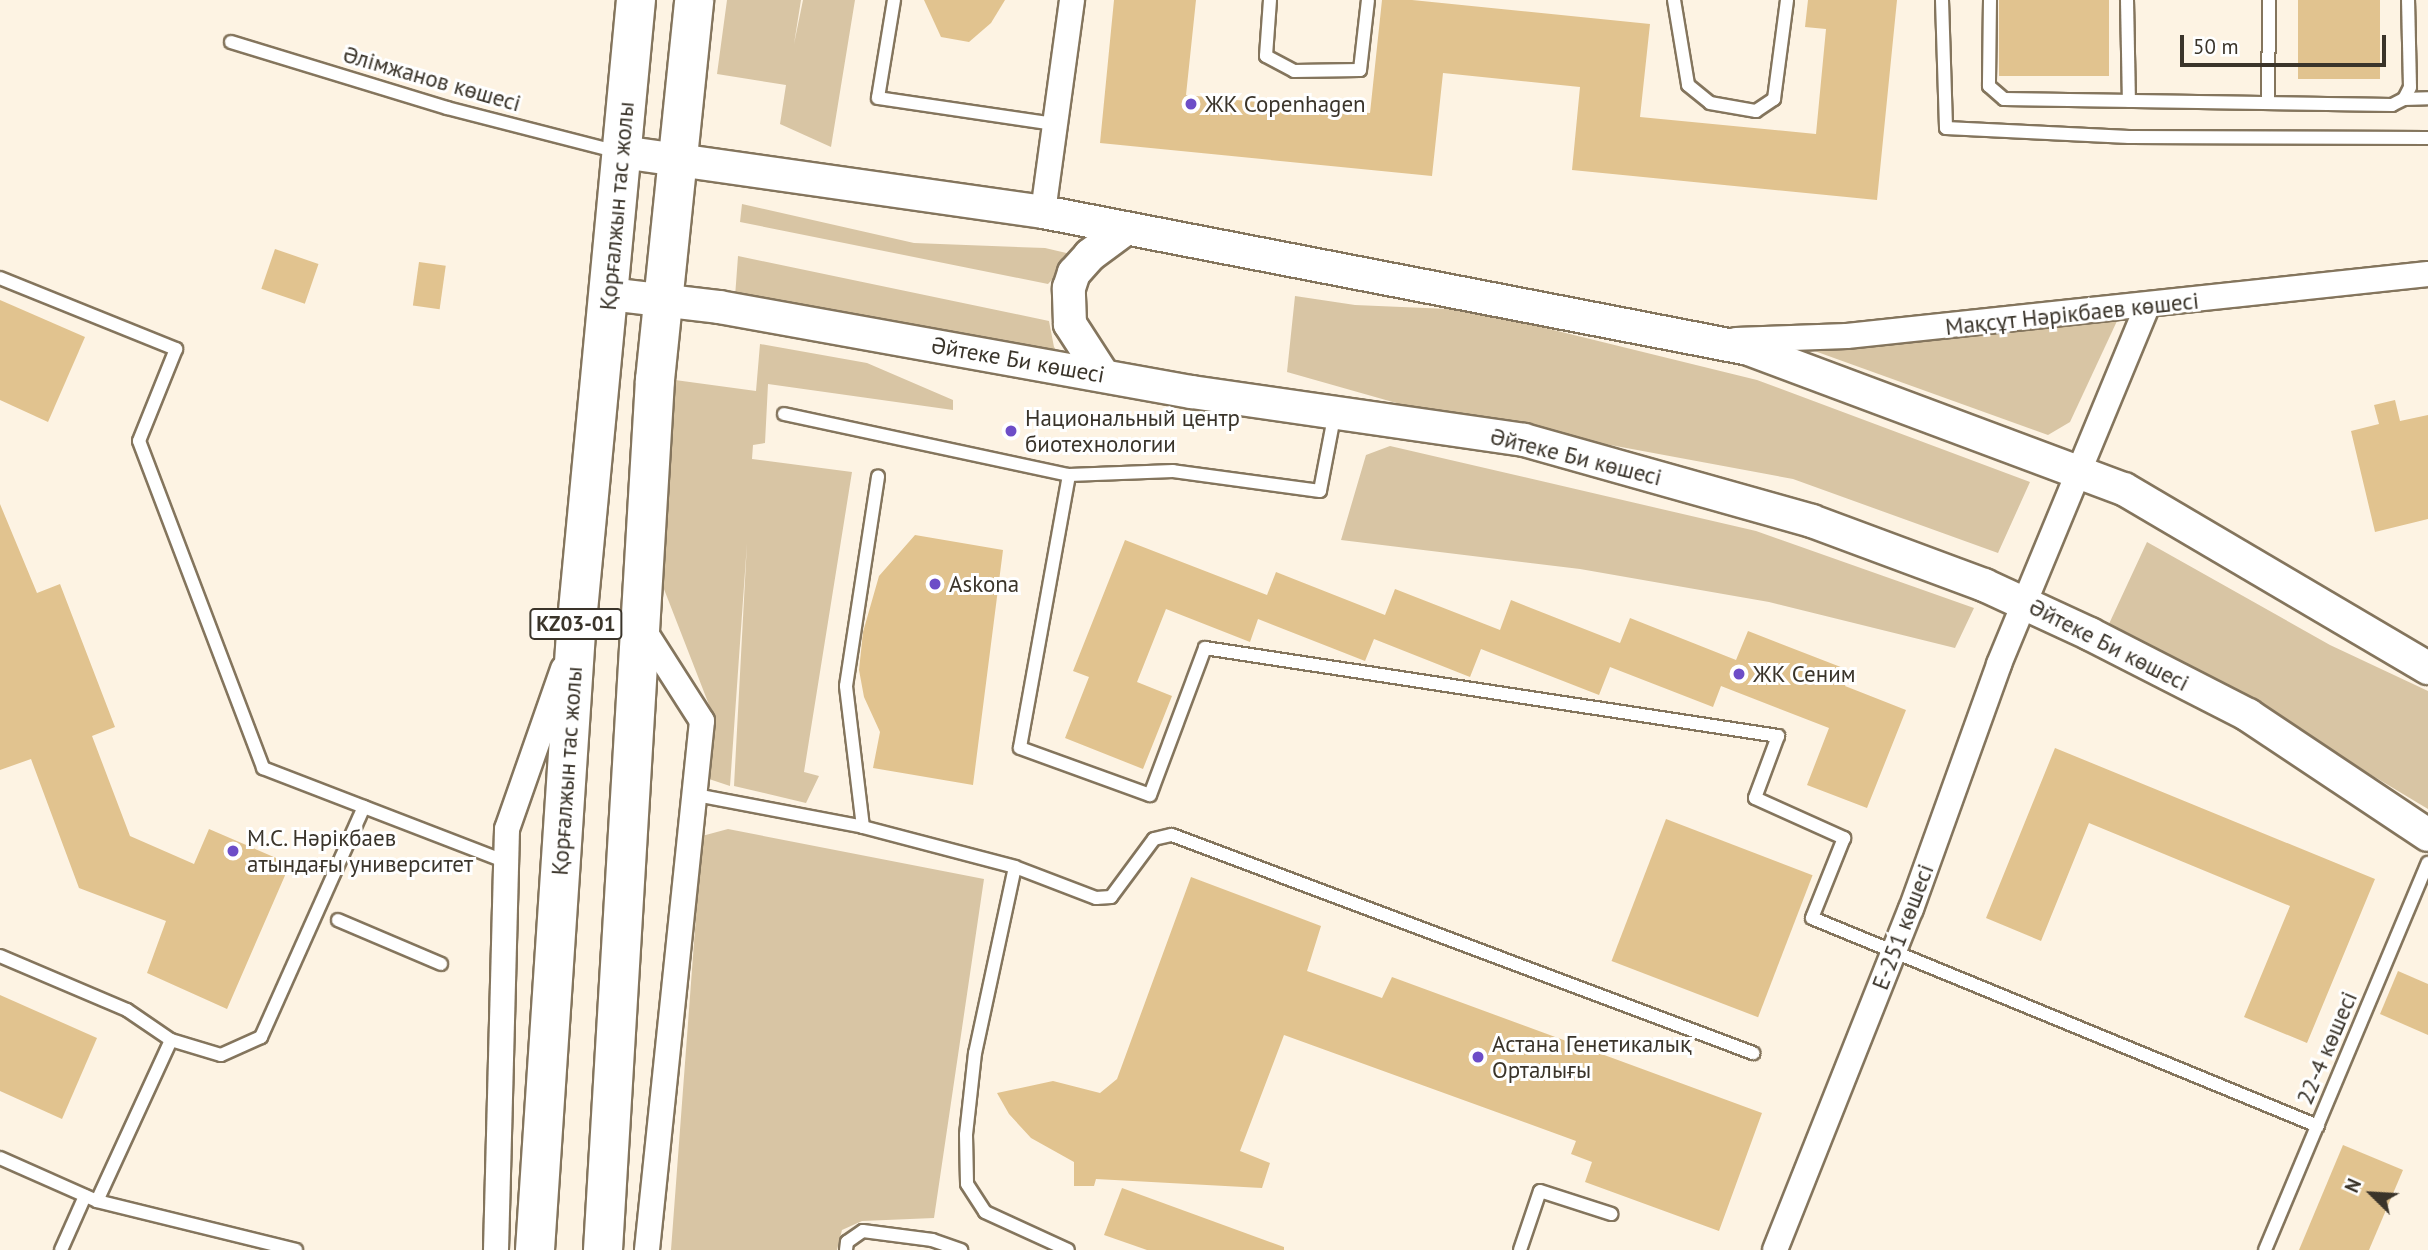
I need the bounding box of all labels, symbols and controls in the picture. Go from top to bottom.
scale bar [2183,21,2390,65]
text: 50 m [2193,33,2239,60]
street label: Әлімжанов көшесі [340,40,524,118]
place label: ЖК Copenhagen [1205,90,1366,118]
marker: ЖК Copenhagen [1183,96,1199,112]
street label: Қорғалжын тас жолы [594,100,640,312]
street label: Мақсұт Нәрікбаев көшесі [1944,287,2200,341]
street label: Әйтеке Би көшесі [929,331,1107,389]
place label: Национальный центр биотехнологии [1025,404,1240,458]
street label: Әйтеке Би көшесі [1487,422,1665,492]
marker: Национальный центр биотехнологии [1003,423,1019,439]
place label: Askona [949,570,1019,598]
marker: Askona [927,576,943,592]
street label: Әйтеке Би көшесі [2025,593,2193,697]
road number: KZ03-01 [529,606,623,642]
place label: ЖК Сеним [1753,660,1856,688]
street label: Қорғалжын тас жолы [546,665,588,877]
marker: ЖК Сеним [1731,666,1747,682]
place label: М.С. Нәрікбаев атындағы университет [247,824,473,878]
marker: М.С. Нәрікбаев атындағы университет [225,843,241,859]
street label: Е-251 көшесі [1866,860,1940,994]
street label: 22-4 көшесі [2291,987,2363,1109]
place label: Астана Генетикалық Орталығы [1492,1030,1692,1084]
marker: Астана Генетикалық Орталығы [1470,1049,1486,1065]
north arrow [2337,1159,2407,1229]
text: N [2339,1175,2366,1196]

